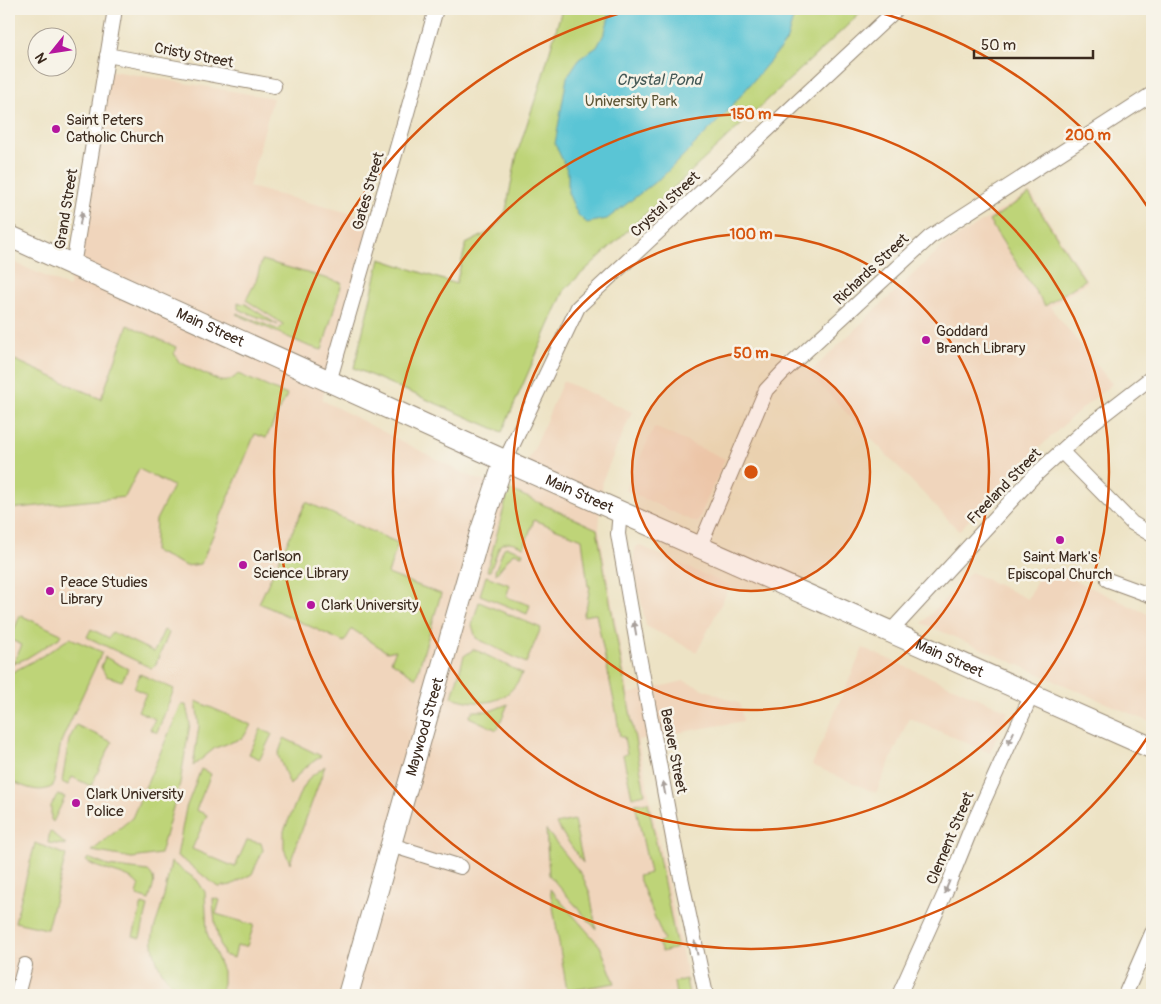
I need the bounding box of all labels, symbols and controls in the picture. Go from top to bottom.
north arrow [28,28,78,78]
scale bar [974,28,1092,60]
text: 50 m [981,36,1016,55]
street label: Cristy Street [153,38,236,73]
text: N [31,50,51,67]
water label: Crystal Pond [617,70,704,90]
park label: University Park [585,92,678,111]
text: 150 m [731,105,771,124]
place label: Saint Peters Catholic Church [66,111,164,147]
marker: Saint Peters Catholic Church [50,123,62,135]
text: 200 m [1065,126,1111,145]
street label: Gates Street [348,149,389,232]
street label: Grand Street [51,166,82,251]
street label: Crystal Street [627,167,705,241]
one-way arrow [77,209,85,225]
text: 100 m [730,225,772,244]
street label: Richards Street [830,229,914,309]
street label: Main Street [173,304,248,352]
place label: Goddard Branch Library [936,322,1026,358]
marker: Goddard Branch Library [920,334,932,346]
text: 50 m [734,344,768,363]
street label: Freeland Street [963,444,1046,528]
centre of rings [742,463,760,481]
street label: Main Street [542,471,617,518]
marker: Saint Mark's Episcopal Church [1054,534,1066,546]
place label: Carlson Science Library [253,547,349,583]
place label: Saint Mark's Episcopal Church [1008,548,1112,584]
marker: Carlson Science Library [237,559,249,571]
place label: Peace Studies Library [60,573,148,609]
marker: Peace Studies Library [44,585,56,597]
place label: Clark University [321,596,419,615]
marker: Clark University [305,599,317,611]
one-way arrow [630,620,638,636]
street label: Main Street [912,635,987,682]
street label: Maywood Street [402,674,448,778]
street label: Beaver Street [656,707,691,796]
one-way arrow [1007,731,1015,745]
one-way arrow [660,781,668,796]
place label: Clark University Police [86,785,184,821]
street label: Clement Street [922,788,979,887]
marker: Clark University Police [70,797,82,809]
one-way arrow [942,880,950,895]
one-way arrow [691,939,699,955]

